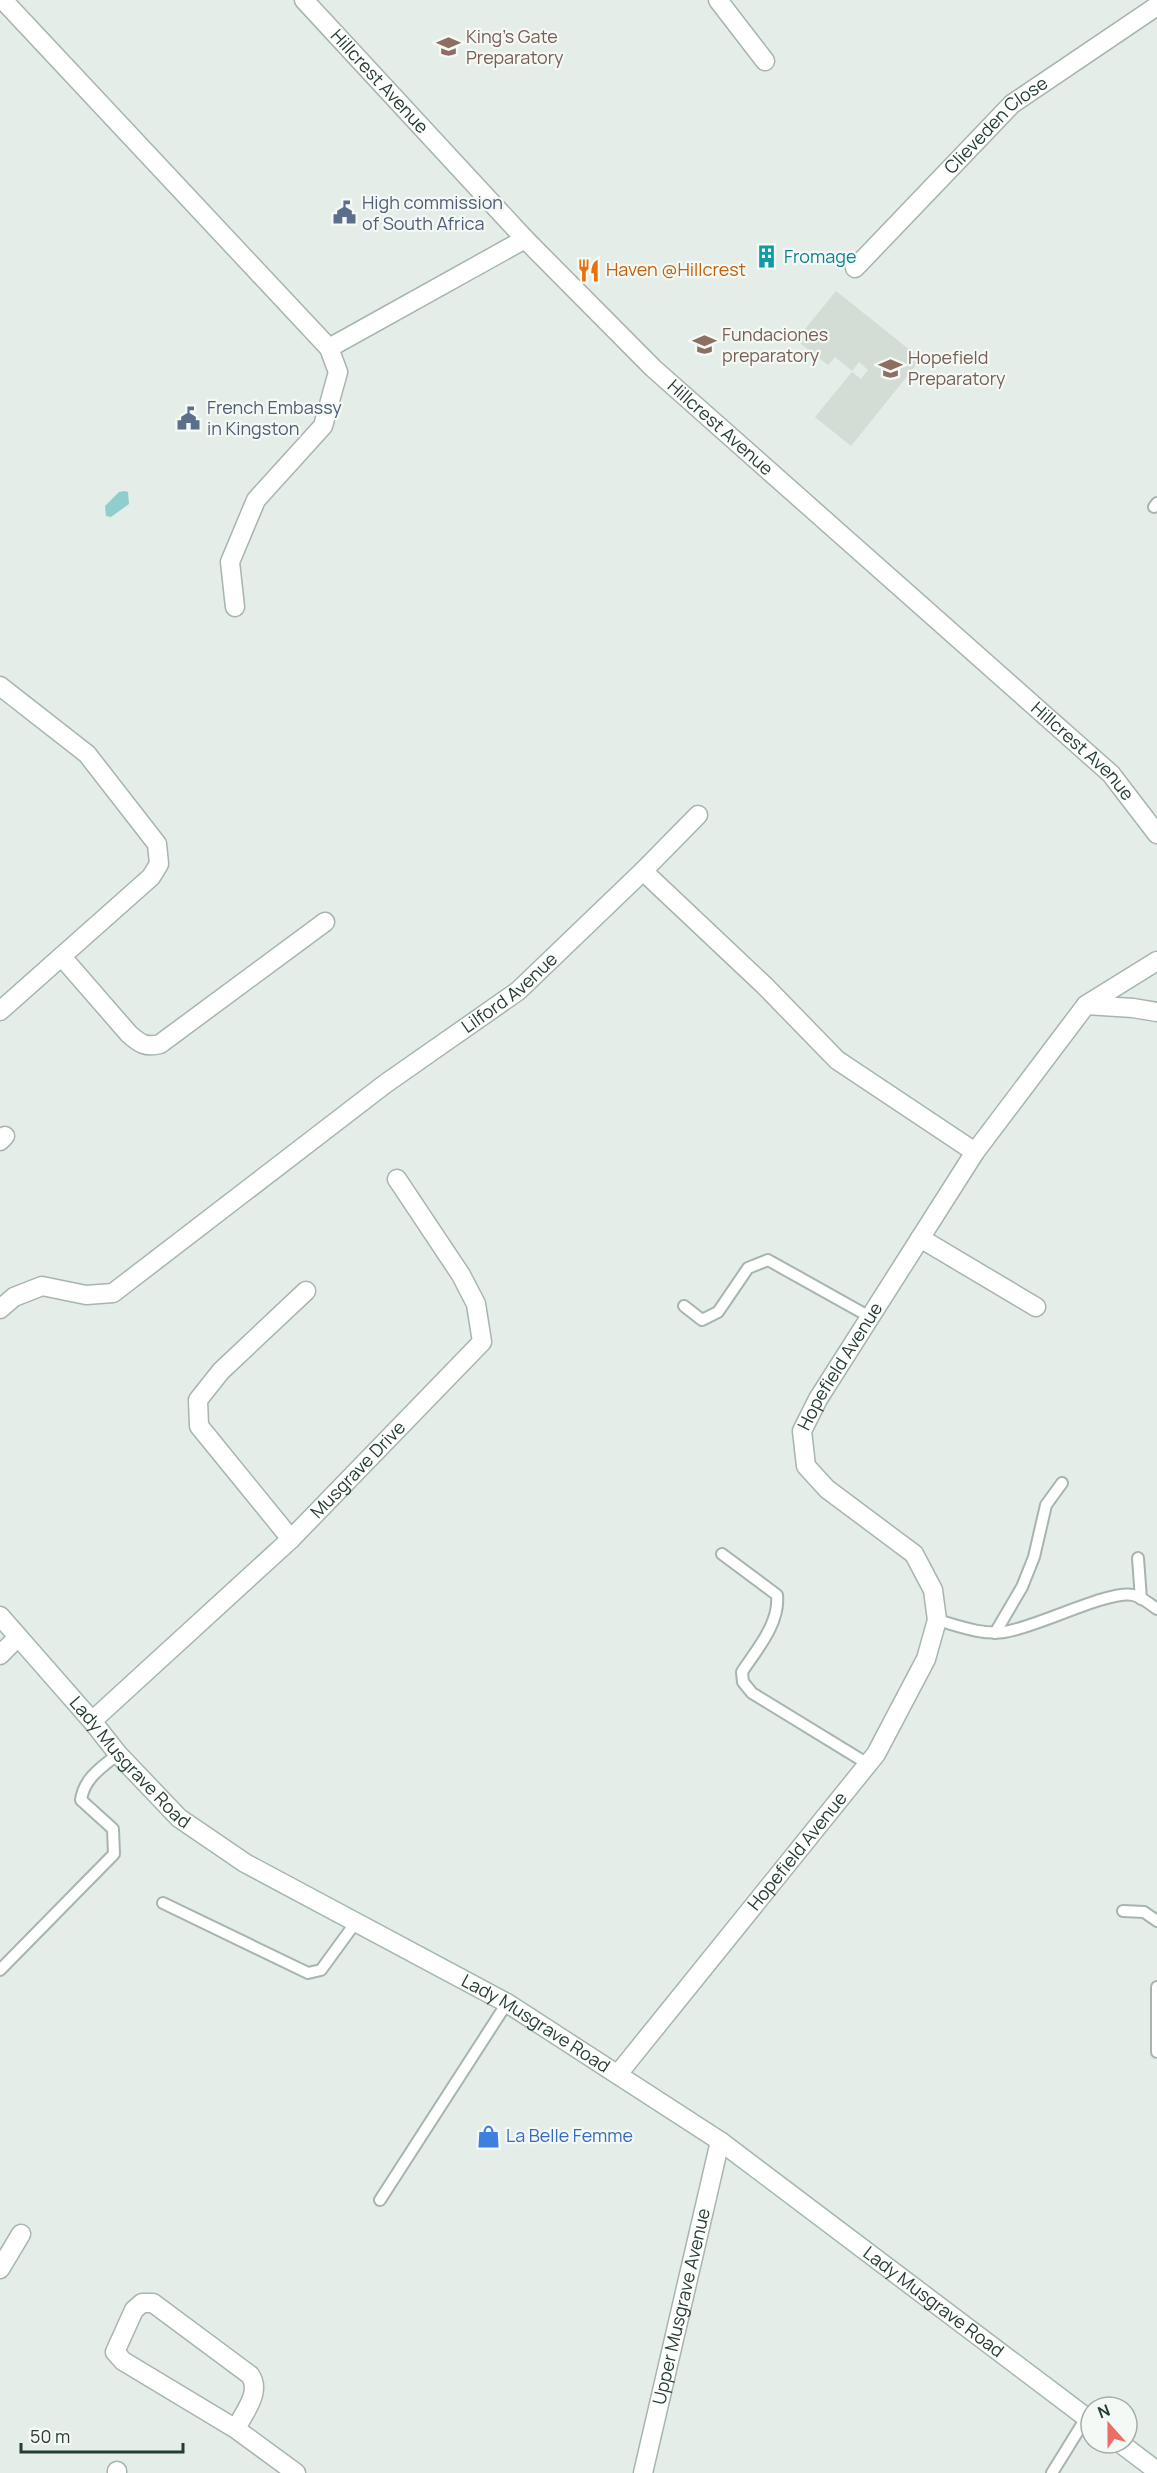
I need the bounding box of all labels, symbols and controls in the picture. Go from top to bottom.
street label: Hillcrest Avenue [326,24,434,138]
place label: King's Gate Preparatory [466,24,564,69]
school or university icon: King's Gate Preparatory [435,34,461,60]
street label: Clieveden Close [938,70,1052,179]
place label: High commission of South Africa [362,190,503,235]
public building icon: High commission of South Africa [331,200,357,226]
building icon: Fromage [753,244,779,270]
place label: Fromage [784,244,856,268]
restaurant icon: Haven @Hillcrest [575,257,601,283]
place label: Haven @Hillcrest [606,257,746,281]
place label: Fundaciones preparatory [722,322,828,367]
school or university icon: Fundaciones preparatory [691,332,717,358]
place label: Hopefield Preparatory [908,345,1006,390]
school or university icon: Hopefield Preparatory [877,355,903,381]
street label: Hillcrest Avenue [663,373,779,480]
place label: French Embassy in Kingston [207,395,342,440]
public building icon: French Embassy in Kingston [176,405,202,431]
street label: Hillcrest Avenue [1027,696,1140,805]
street label: Lilford Avenue [456,947,562,1038]
street label: Hopefield Avenue [791,1297,887,1434]
street label: Musgrave Drive [305,1415,410,1523]
street label: Lady Musgrave Road [65,1691,196,1833]
street label: Hopefield Avenue [742,1786,852,1915]
street label: Lady Musgrave Road [458,1968,615,2078]
shop icon: La Belle Femme [475,2123,501,2149]
place label: La Belle Femme [506,2123,633,2147]
street label: Upper Musgrave Avenue [646,2206,715,2407]
street label: Lady Musgrave Road [859,2240,1009,2362]
north arrow [1079,2395,1139,2455]
text: N [1094,2399,1113,2423]
scale bar [21,2416,183,2454]
text: 50 m [30,2424,70,2448]

